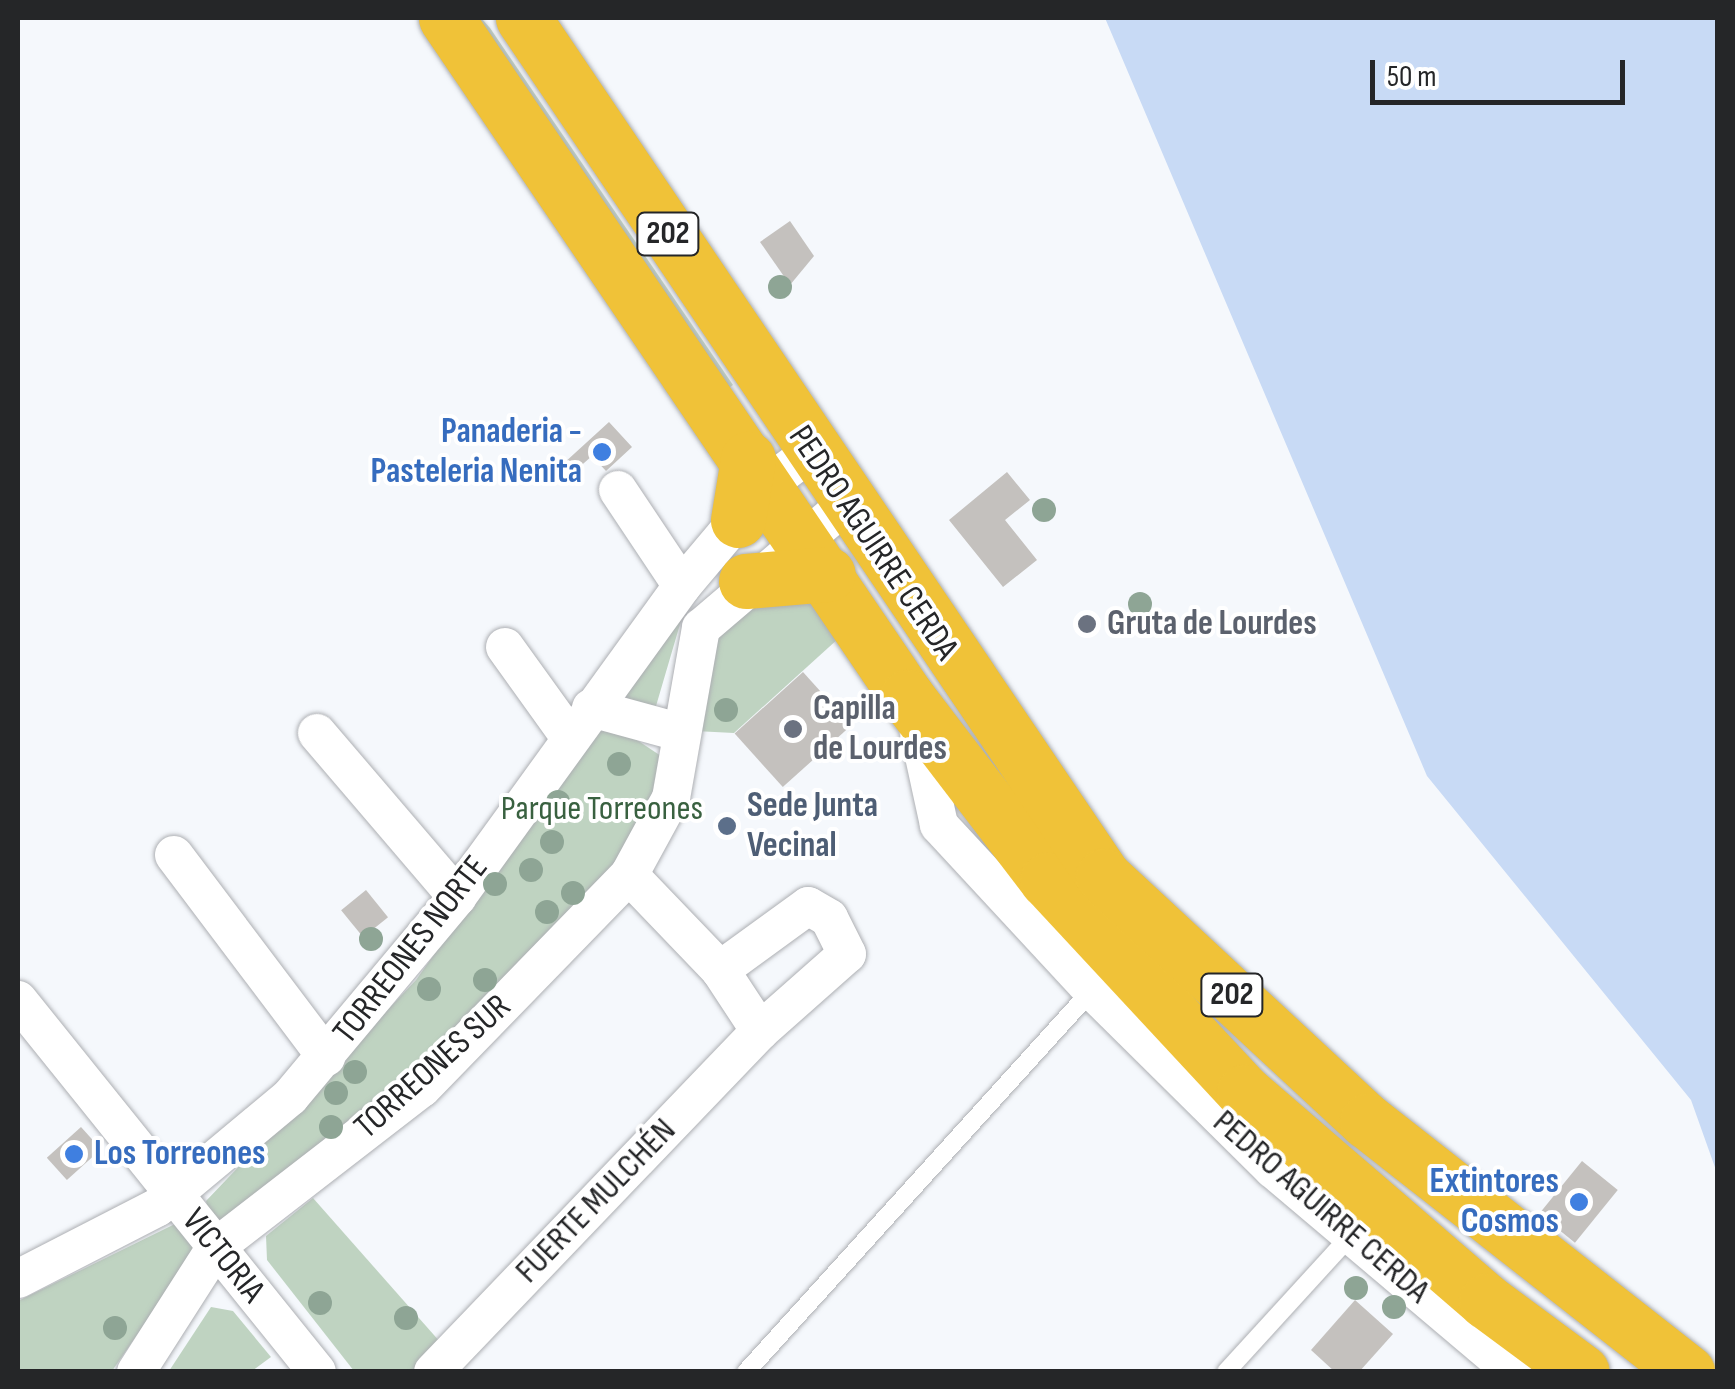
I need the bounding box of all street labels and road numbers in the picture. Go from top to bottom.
road number: 202 [636,207,700,261]
street label: PEDRO AGUIRRE CERDA [779,418,967,668]
street label: TORREONES NORTE [325,848,497,1052]
road number: 202 [1200,968,1264,1022]
street label: TORREONES SUR [346,986,520,1148]
street label: PEDRO AGUIRRE CERDA [1204,1101,1438,1313]
street label: FUERTE MULCHÉN [507,1110,685,1292]
street label: VICTORIA [173,1201,273,1311]

